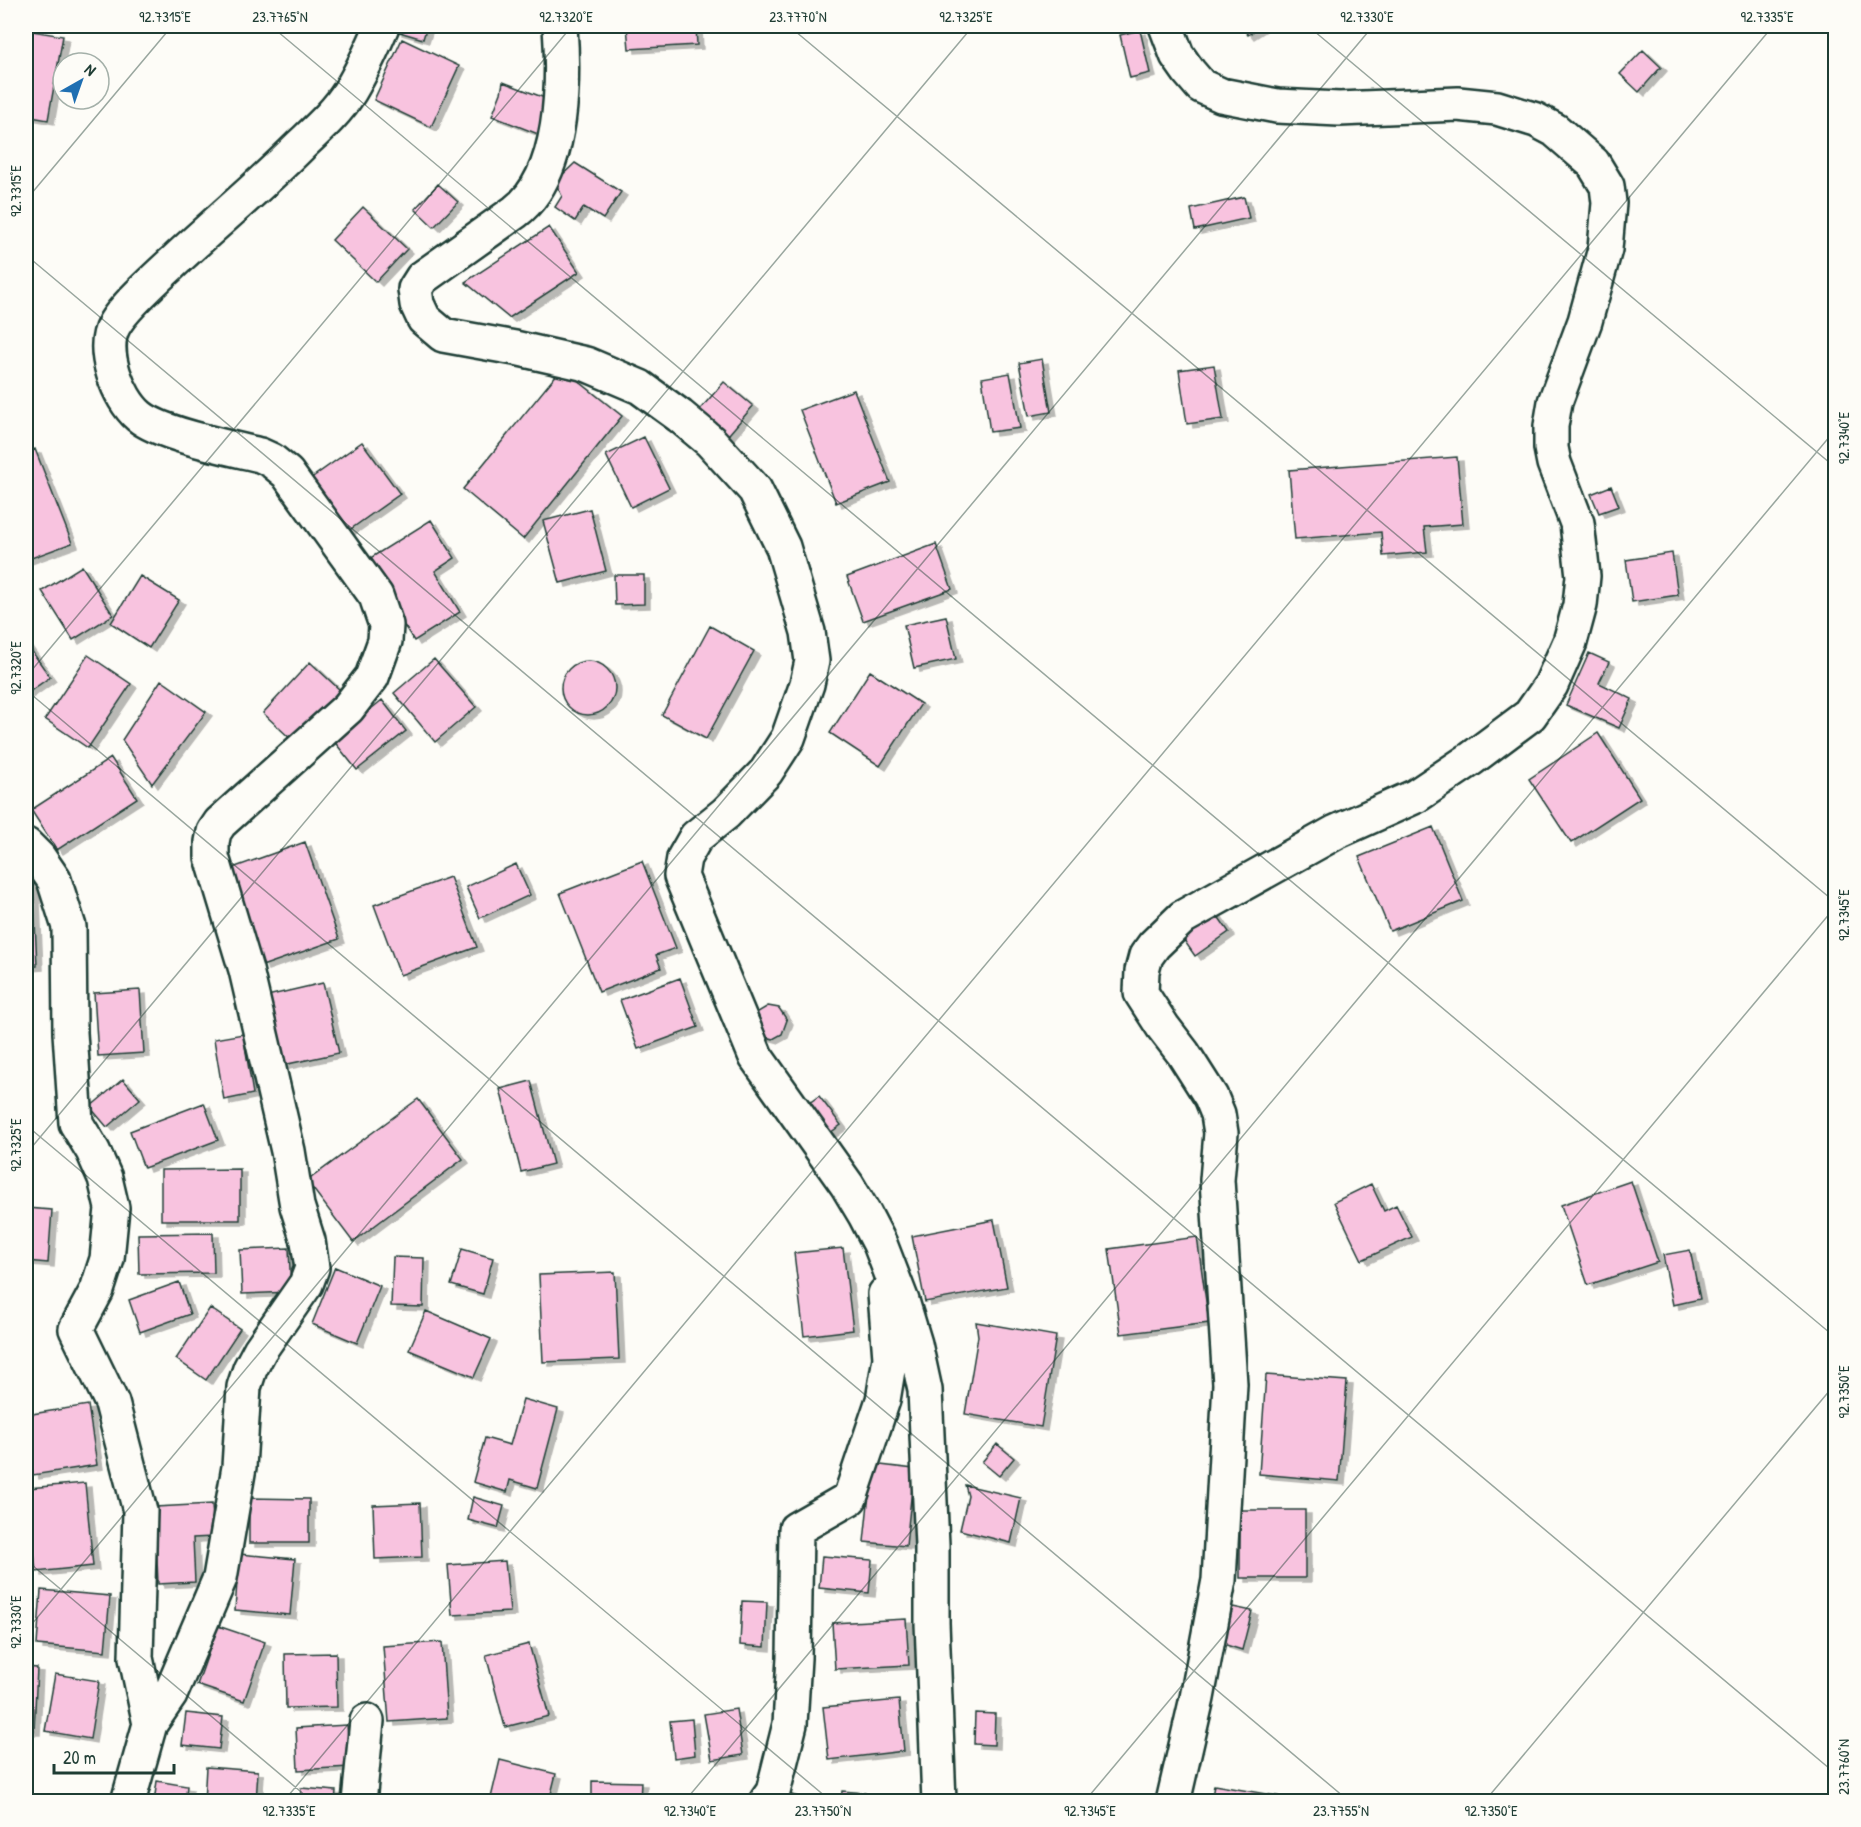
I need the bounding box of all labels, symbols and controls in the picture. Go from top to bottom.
text: 92.7315°E [139,6,191,27]
text: 23.7765°N [252,6,308,27]
text: 92.7320°E [539,6,593,27]
text: 23.7770°N [769,6,827,27]
text: 92.7325°E [939,6,993,27]
text: 92.7330°E [1340,6,1394,27]
text: 92.7335°E [1740,6,1794,27]
north arrow [51,51,111,111]
text: N [80,58,101,81]
text: 92.7315°E [5,165,26,217]
text: 92.7340°E [1833,411,1854,464]
text: 92.7320°E [5,641,26,695]
text: 92.7345°E [1833,889,1854,941]
text: 92.7325°E [5,1118,26,1172]
text: 92.7350°E [1833,1365,1854,1419]
text: 92.7330°E [5,1595,26,1649]
scale bar [54,1737,174,1775]
text: 23.7760°N [1833,1739,1854,1795]
text: 20 m [63,1745,96,1770]
text: 92.7335°E [262,1800,316,1821]
text: 92.7340°E [664,1800,717,1821]
text: 23.7750°N [795,1800,851,1821]
text: 92.7345°E [1064,1800,1116,1821]
text: 23.7755°N [1313,1800,1369,1821]
text: 92.7350°E [1464,1800,1518,1821]

